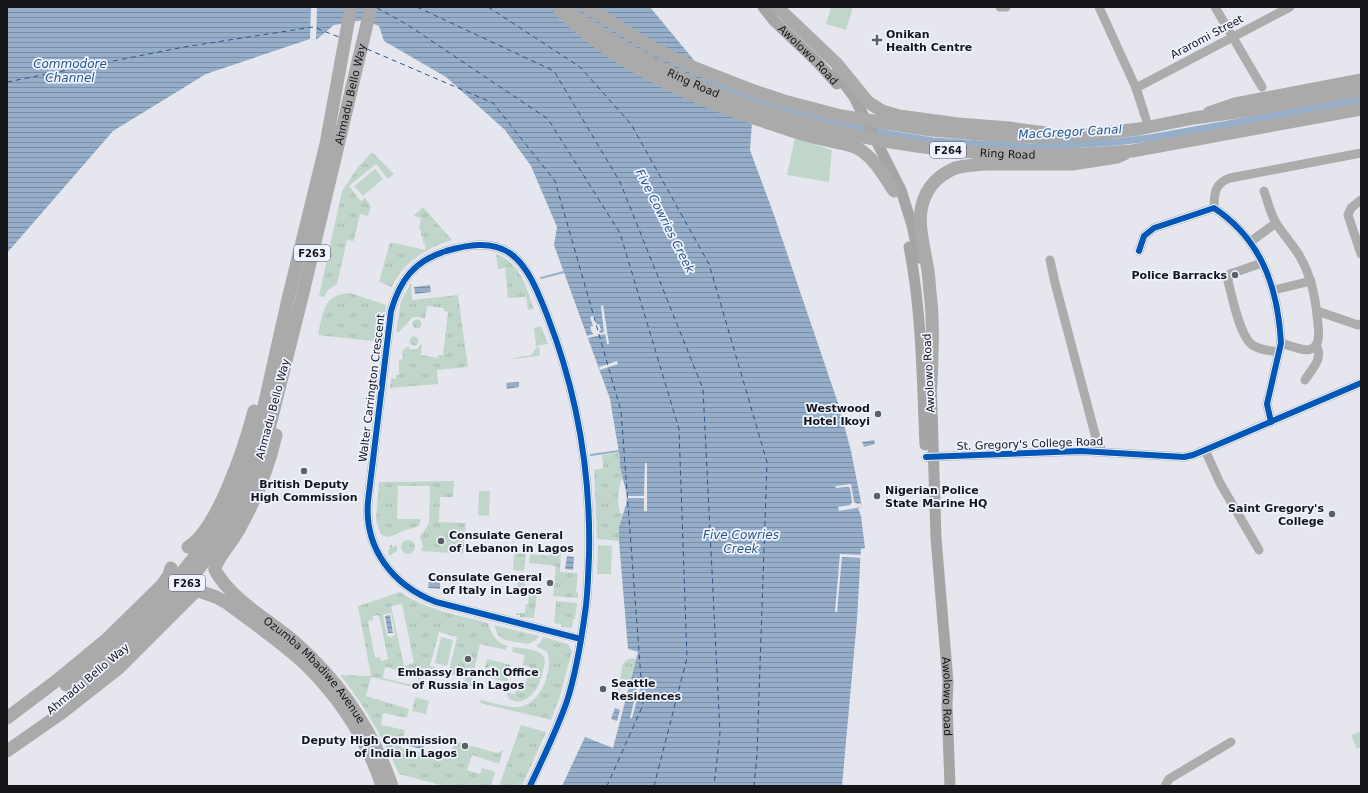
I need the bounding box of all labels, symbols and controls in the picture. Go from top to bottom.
street label: Araromi Street [1168,12,1246,62]
street label: Awolowo Road [776,22,841,87]
place label: Onikan Health Centre [886,28,972,54]
marker: Onikan Health Centre [871,34,883,46]
street label: Ahmadu Bello Way [332,42,369,146]
water label: Commodore Channel [33,57,107,85]
street label: Ring Road [665,66,721,100]
water label: MacGregor Canal [1018,122,1123,142]
road number: F264 [930,142,966,158]
street label: Ring Road [979,146,1036,161]
water label: Five Cowries Creek [633,167,698,276]
road number: F263 [294,245,330,261]
place label: Police Barracks [1132,269,1227,282]
marker: Police Barracks [1230,270,1240,280]
street label: Walter Carrington Crescent [356,312,388,463]
street label: Awolowo Road [920,333,938,413]
street label: Ahmadu Bello Way [253,357,293,461]
place label: Westwood Hotel Ikoyi [803,402,870,428]
marker: Westwood Hotel Ikoyi [873,409,883,419]
street label: St. Gregory's College Road [956,435,1104,453]
marker: British Deputy High Commission [299,466,309,476]
place label: British Deputy High Commission [250,478,358,504]
place label: Nigerian Police State Marine HQ [885,484,987,510]
marker: Nigerian Police State Marine HQ [872,491,882,501]
place label: Saint Gregory's College [1228,502,1324,528]
marker: Saint Gregory's College [1327,509,1337,519]
water label: Five Cowries Creek [703,528,779,556]
place label: Consulate General of Lebanon in Lagos [449,529,574,555]
marker: Consulate General of Lebanon in Lagos [436,536,446,546]
place label: Consulate General of Italy in Lagos [428,571,542,597]
road number: F263 [169,575,205,591]
marker: Consulate General of Italy in Lagos [545,578,555,588]
street label: Ozumba Mbadiwe Avenue [261,614,368,726]
street label: Ahmadu Bello Way [44,640,132,717]
marker: Embassy Branch Office of Russia in Lagos [463,654,473,664]
street label: Awolowo Road [939,656,955,736]
place label: Embassy Branch Office of Russia in Lagos [397,666,539,692]
place label: Seattle Residences [611,677,681,703]
marker: Seattle Residences [598,684,608,694]
place label: Deputy High Commission of India in Lagos [301,734,457,760]
marker: Deputy High Commission of India in Lagos [460,741,470,751]

